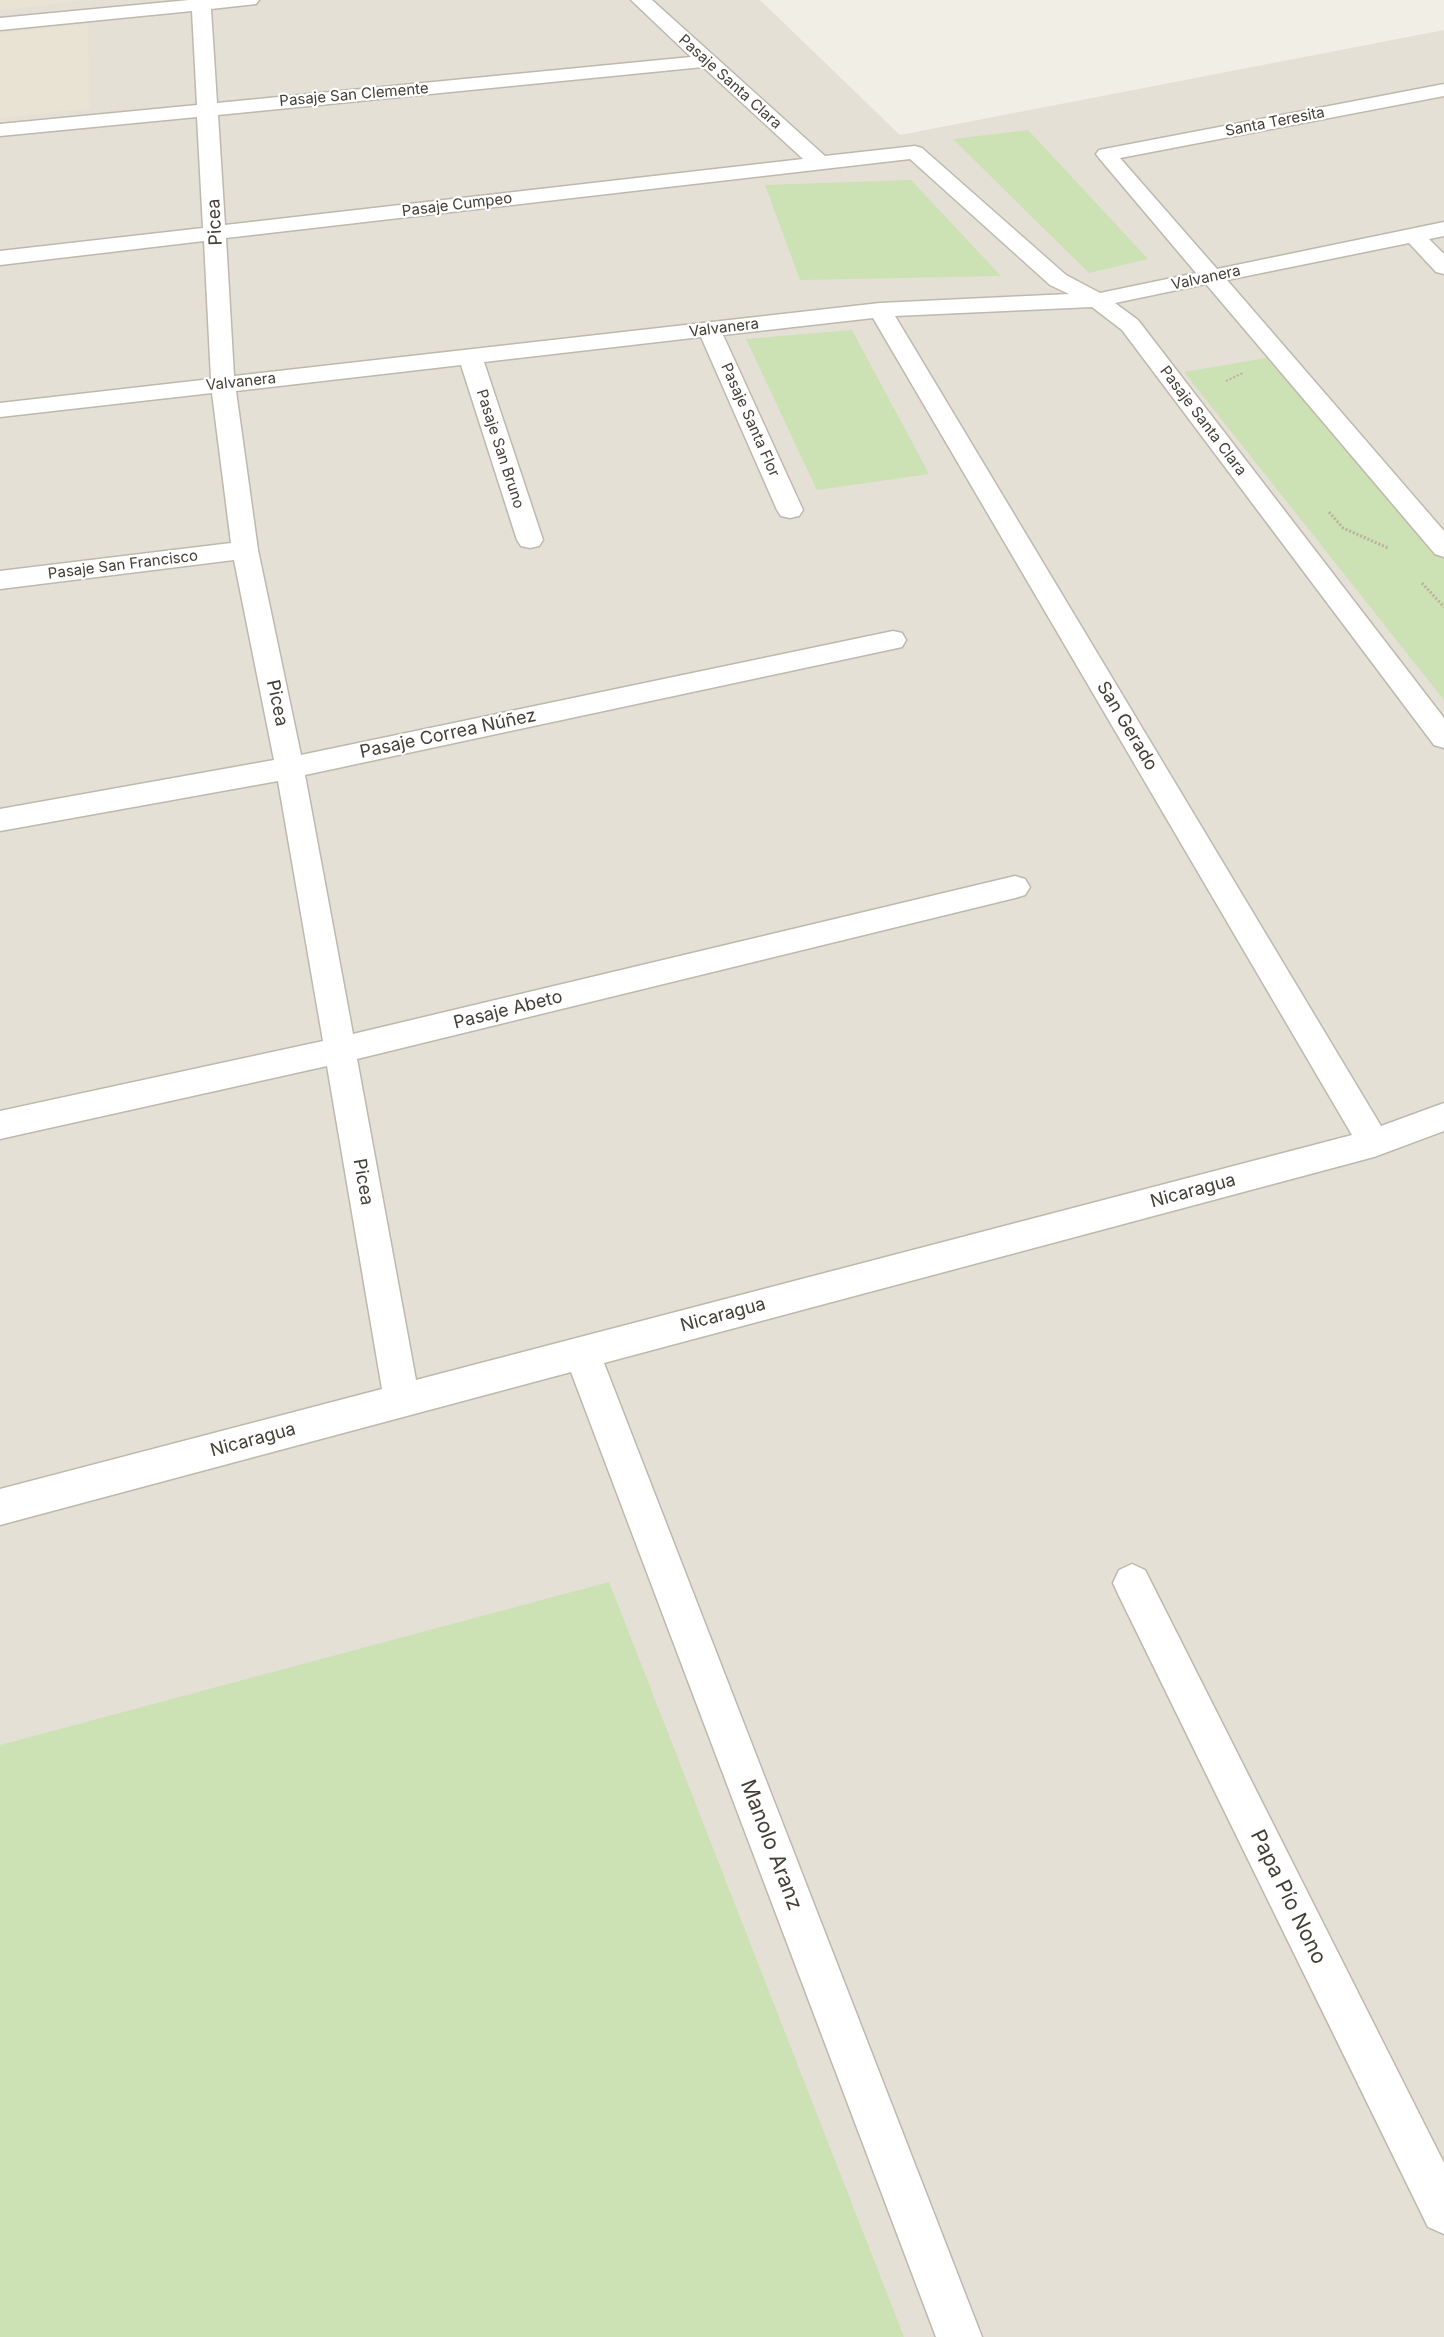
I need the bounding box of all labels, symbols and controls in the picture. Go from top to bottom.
street label: Pasaje Santa Clara [675,31,785,133]
street label: Pasaje San Clemente [279,80,429,110]
street label: Santa Teresita [1224,104,1326,140]
street label: Pasaje Cumpeo [401,189,513,221]
street label: Picea [203,198,227,246]
street label: Valvanera [1170,262,1242,294]
street label: Valvanera [688,315,760,341]
street label: Pasaje Santa Flor [717,360,783,480]
street label: Pasaje Santa Clara [1156,363,1250,479]
street label: Valvanera [205,369,277,395]
street label: Pasaje San Bruno [472,387,528,511]
street label: Pasaje San Francisco [47,547,199,583]
street label: Picea [262,678,292,728]
street label: San Gerado [1092,678,1162,774]
street label: Pasaje Correa Núñez [358,705,538,763]
street label: Pasaje Abeto [451,986,565,1034]
street label: Picea [348,1157,378,1207]
street label: Nicaragua [1148,1169,1238,1213]
street label: Nicaragua [678,1293,768,1337]
street label: Nicaragua [208,1418,298,1462]
street label: Manolo Aranz [735,1776,807,1914]
street label: Papa Pío Nono [1245,1826,1331,1968]

